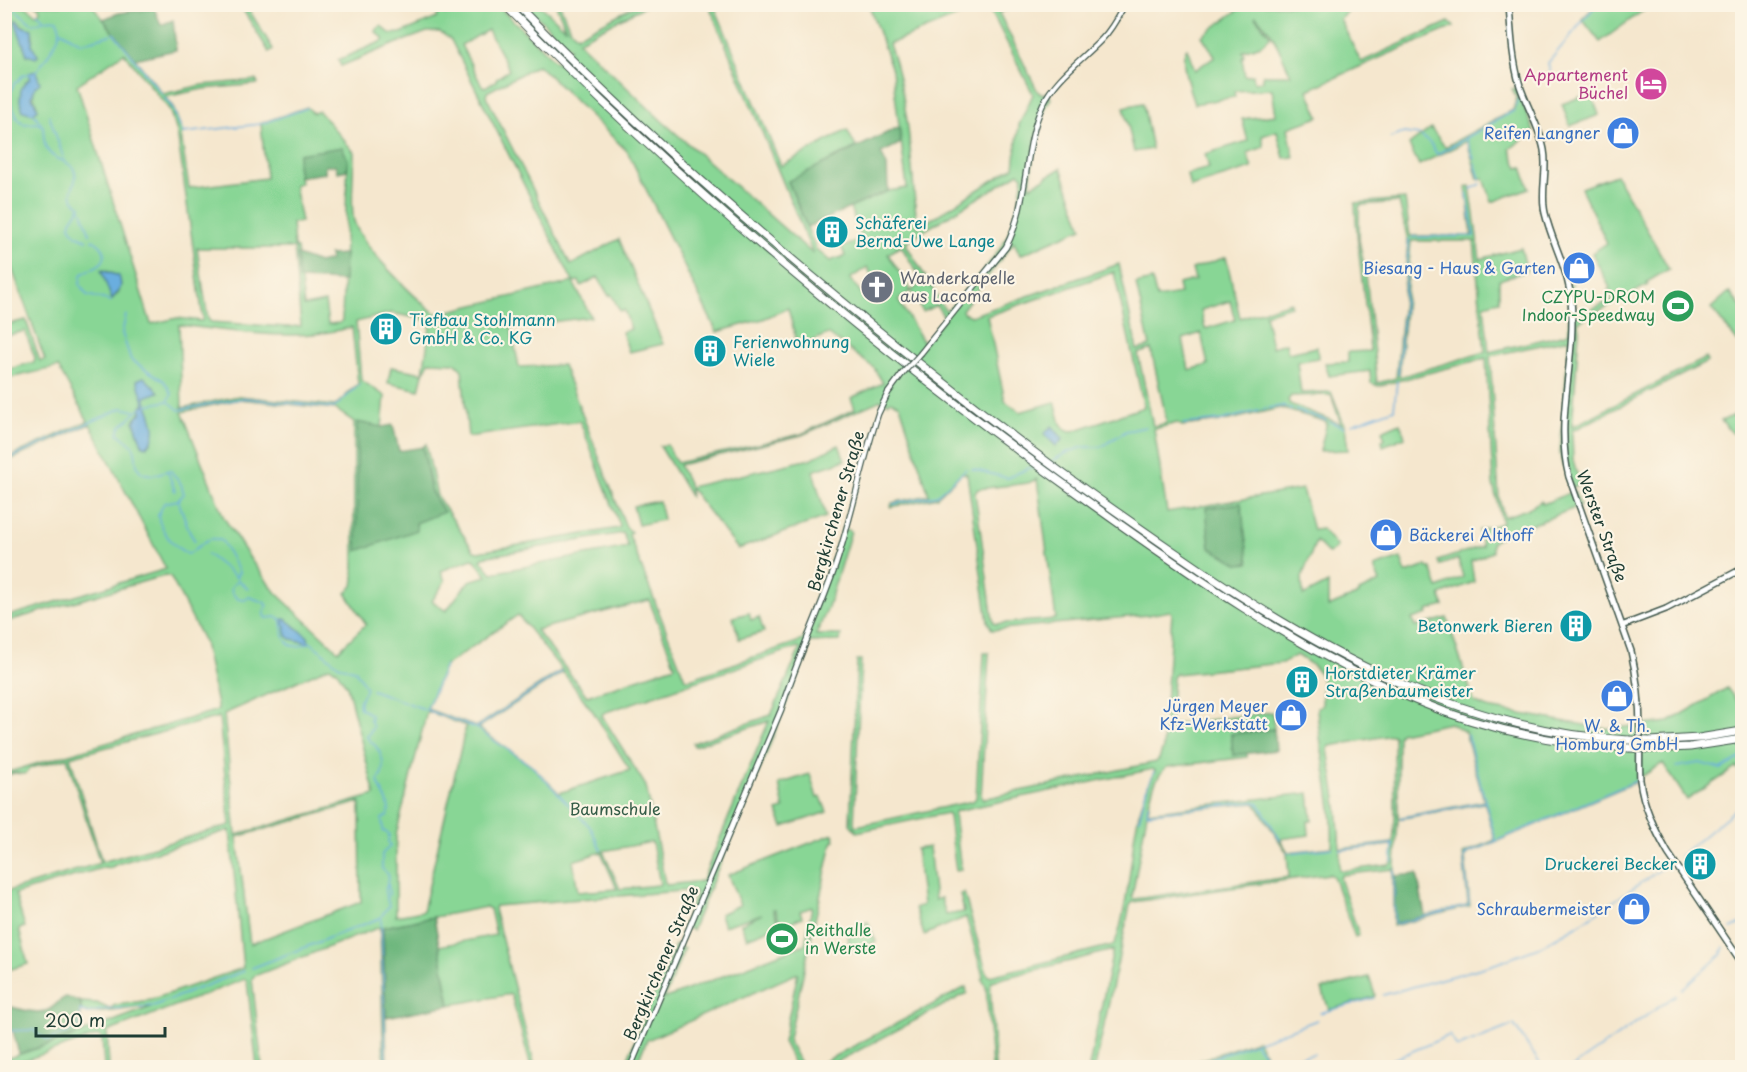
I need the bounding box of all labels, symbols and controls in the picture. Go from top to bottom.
place label: Appartement Büchel [1524,62,1628,104]
hotel icon: Appartement Büchel [1633,66,1669,102]
shop icon: Reifen Langner [1605,115,1641,151]
place label: Reifen Langner [1484,120,1601,144]
place label: Schäferei Bernd-Uwe Lange [855,210,995,252]
building icon: Schäferei Bernd-Uwe Lange [814,214,850,250]
shop icon: Biesang - Haus & Garten [1561,250,1597,286]
place label: Biesang - Haus & Garten [1363,255,1556,279]
place label: Wanderkapelle aus Lacoma [900,265,1016,307]
church icon: Wanderkapelle aus Lacoma [859,269,895,305]
place label: CZYPU-DROM Indoor-Speedway [1522,284,1655,326]
sports icon: CZYPU-DROM Indoor-Speedway [1660,288,1696,324]
place label: Tiefbau Stohlmann GmbH & Co. KG [409,307,556,349]
building icon: Tiefbau Stohlmann GmbH & Co. KG [368,311,404,347]
place label: Ferienwohnung Wiele [733,329,849,371]
building icon: Ferienwohnung Wiele [692,333,728,369]
street label: Bergkirchener Straße [801,428,869,594]
street label: Werster Straße [1572,466,1634,585]
shop icon: Bäckerei Althoff [1368,517,1404,553]
place label: Bäckerei Althoff [1409,522,1535,546]
building icon: Betonwerk Bieren [1558,608,1594,644]
place label: Betonwerk Bieren [1417,613,1553,637]
place label: Horstdieter Krämer Straßenbaumeister [1325,660,1476,702]
building icon: Horstdieter Krämer Straßenbaumeister [1284,664,1320,700]
shop icon: W. & Th. Homburg GmbH [1599,678,1635,714]
place label: Jürgen Meyer Kfz-Werkstatt [1160,693,1269,735]
shop icon: Jürgen Meyer Kfz-Werkstatt [1273,697,1309,733]
place label: W. & Th. Homburg GmbH [1556,713,1678,755]
park label: Baumschule [569,796,661,820]
building icon: Druckerei Becker [1682,846,1718,882]
place label: Druckerei Becker [1545,851,1678,875]
street label: Bergkirchener Straße [617,882,704,1044]
shop icon: Schraubermeister [1616,891,1652,927]
place label: Schraubermeister [1476,896,1612,920]
place label: Reithalle in Werste [805,917,876,959]
sports icon: Reithalle in Werste [764,921,800,957]
scale bar [36,1000,165,1038]
text: 200 m [45,1006,105,1033]

